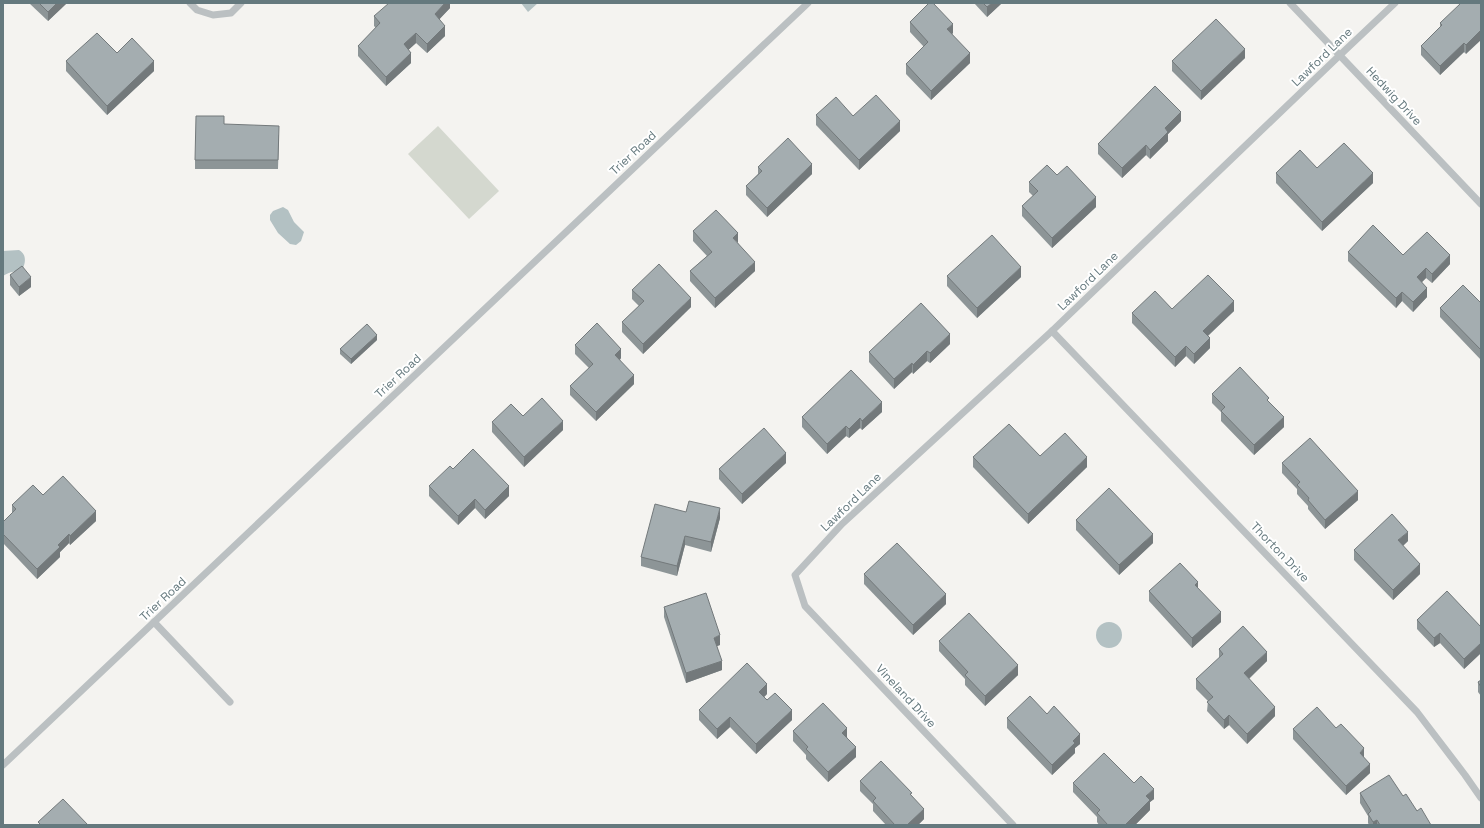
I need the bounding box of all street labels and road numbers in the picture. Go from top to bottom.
street label: Lawford Lane [1288,24,1356,90]
street label: Hedwig Drive [1363,63,1425,129]
street label: Trier Road [606,127,660,179]
street label: Lawford Lane [1054,248,1122,314]
street label: Trier Road [371,350,425,402]
street label: Lawford Lane [817,469,885,535]
street label: Thorton Drive [1247,518,1313,586]
street label: Trier Road [136,573,190,625]
street label: Vineland Drive [872,661,940,731]

